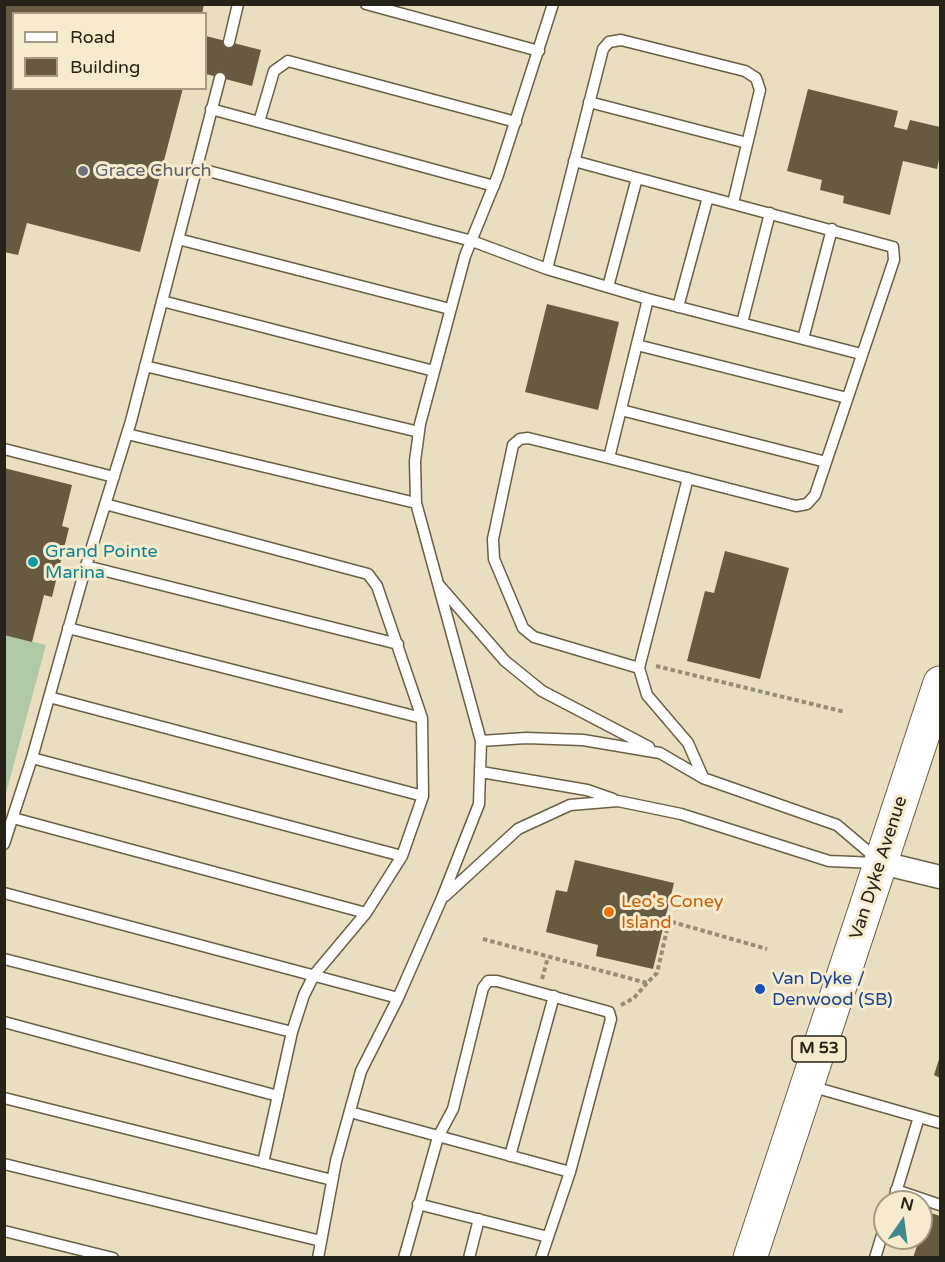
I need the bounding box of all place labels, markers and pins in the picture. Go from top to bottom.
place label: Grace Church [95,160,212,182]
marker: Grace Church [76,164,90,178]
place label: Grand Pointe Marina [45,541,158,584]
marker: Grand Pointe Marina [26,555,40,569]
place label: Leo's Coney Island [621,891,723,934]
marker: Leo's Coney Island [602,905,616,919]
place label: Van Dyke / Denwood (SB) [772,968,893,1010]
marker: Van Dyke / Denwood (SB) [753,982,767,996]

